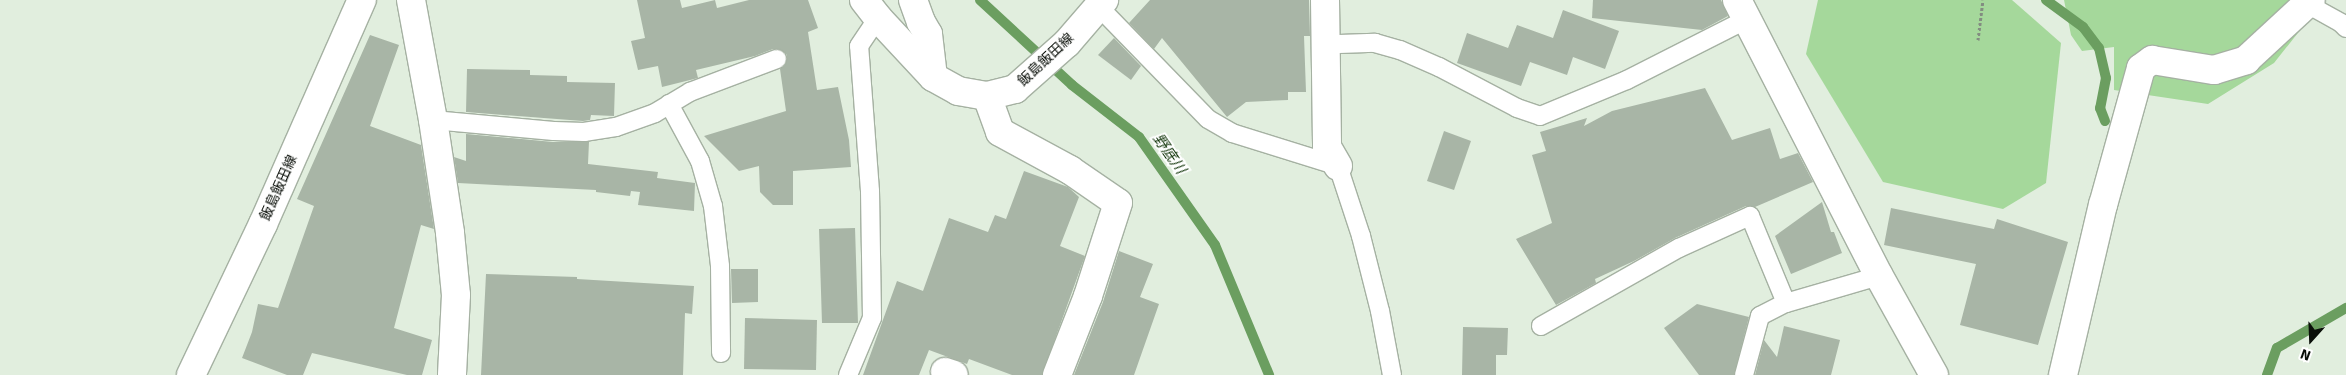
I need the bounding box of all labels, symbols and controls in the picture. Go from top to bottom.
street label: 飯島飯田線 [1015,30,1077,90]
water label: 野底川 [1149,130,1189,178]
street label: 飯島飯田線 [257,153,301,223]
north arrow [2286,315,2336,365]
text: N [2298,345,2313,364]

